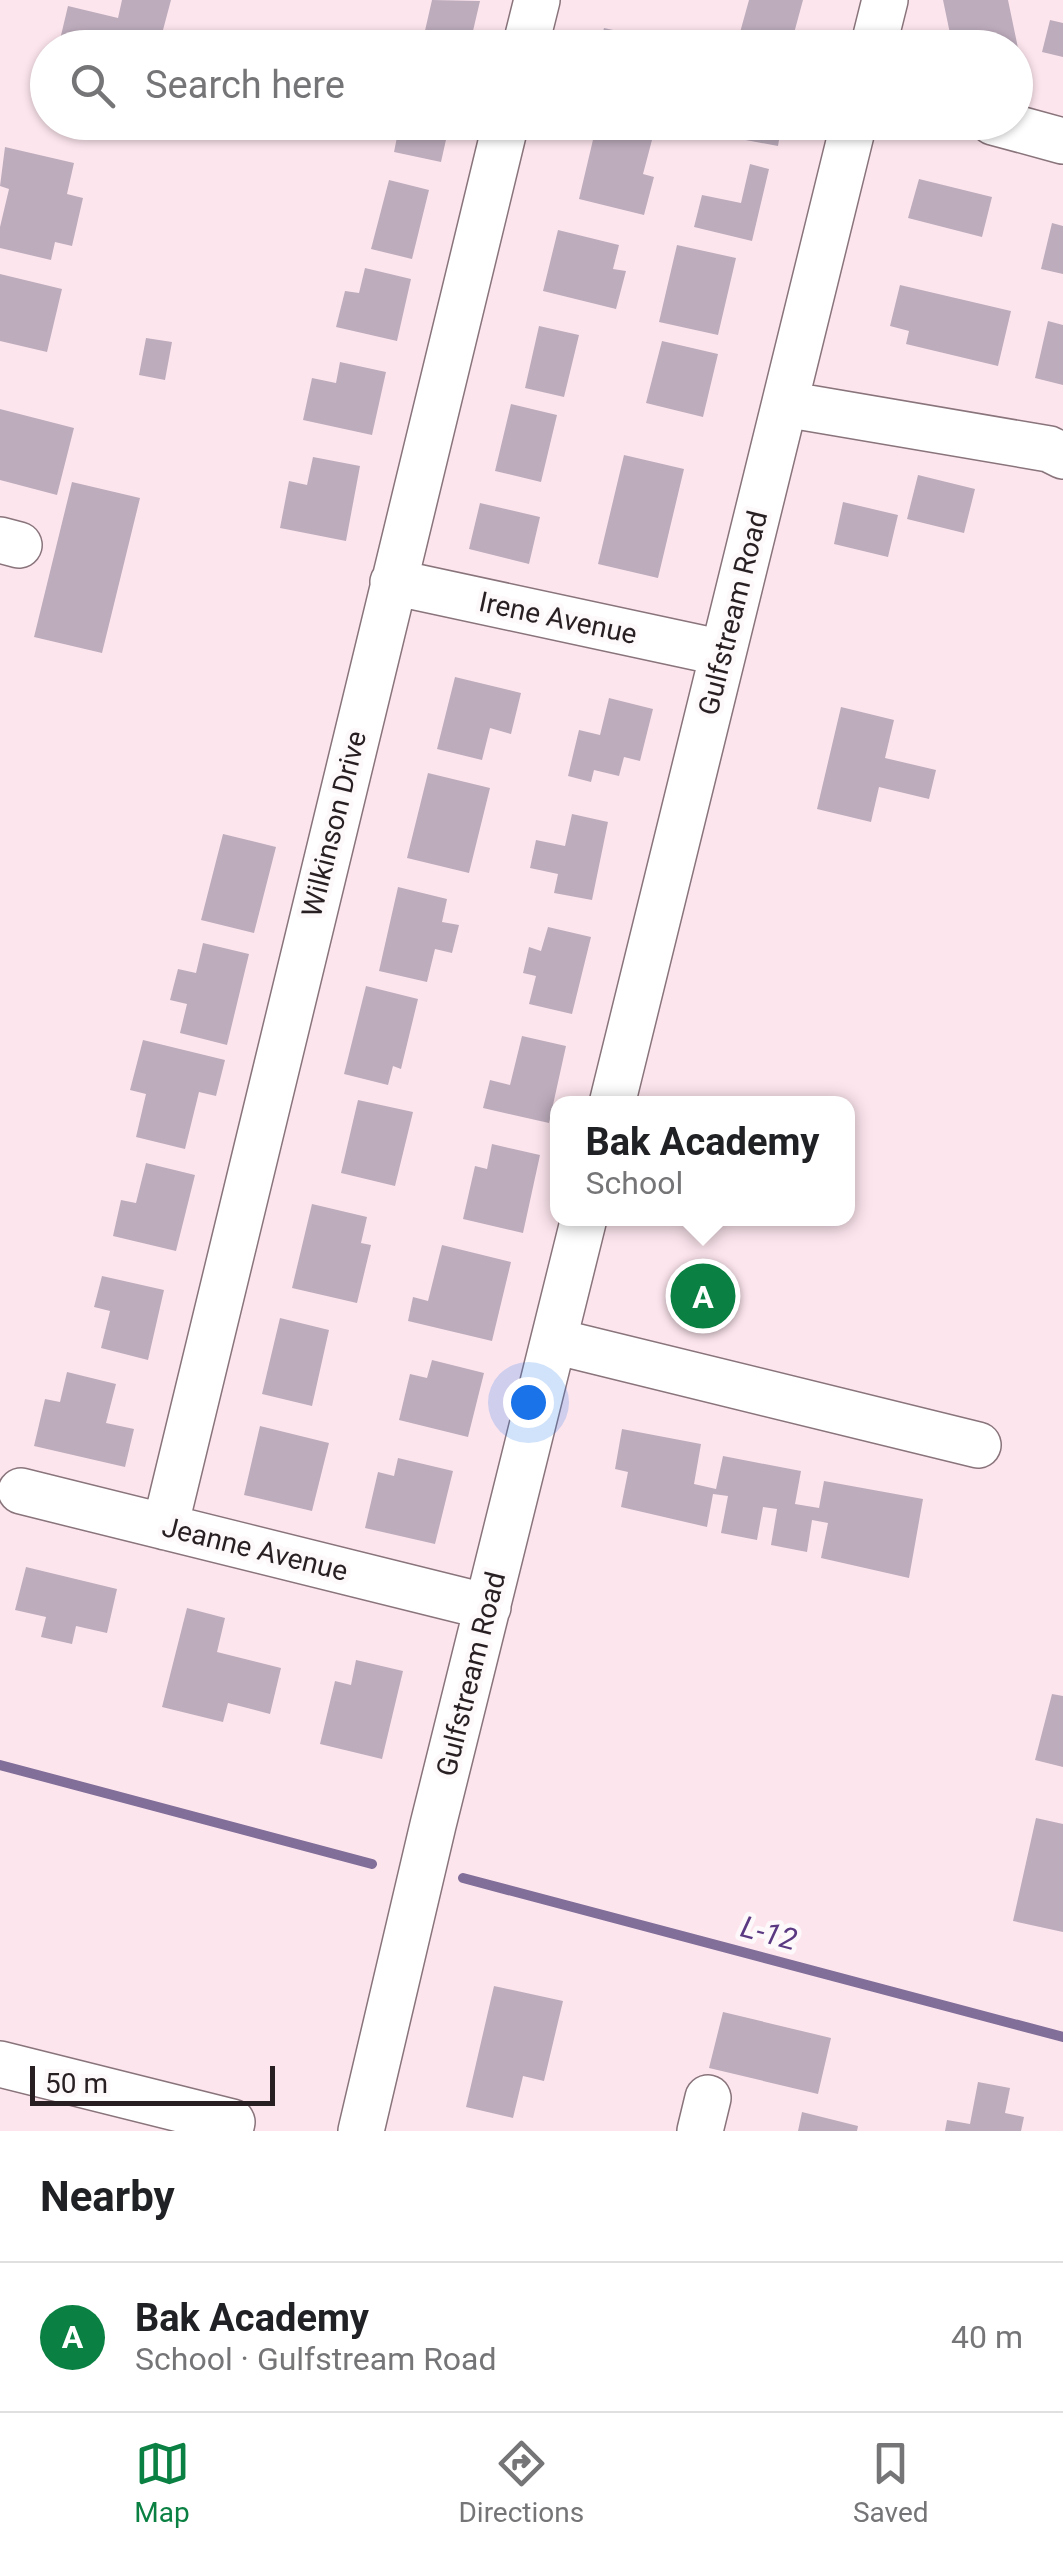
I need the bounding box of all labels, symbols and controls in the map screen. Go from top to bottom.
search box [30,30,1033,140]
icon: search [65,58,120,113]
text: Search here [145,63,345,107]
street label: Gulfstream Road [692,507,774,719]
street label: Irene Avenue [476,585,640,651]
street label: Wilkinson Drive [295,728,373,920]
popup [550,1096,855,1226]
text: Bak Academy [586,1120,819,1164]
text: School [586,1164,683,1202]
pin: A [670,1258,736,1334]
your location [503,1377,554,1428]
street label: Jeanne Avenue [159,1510,351,1588]
street label: Gulfstream Road [430,1568,512,1780]
water label: L-12 [737,1909,801,1957]
scale bar [30,2061,275,2106]
text: 50 m [45,2067,108,2100]
text: Nearby [40,2172,175,2221]
text: Bak Academy [135,2296,369,2340]
text: A [62,2318,83,2356]
text: 40 m [951,2318,1023,2356]
text: School · Gulfstream Road [135,2340,497,2378]
tab: Map [134,2436,190,2529]
tab: Directions [458,2436,584,2529]
tab: Saved [853,2436,929,2529]

